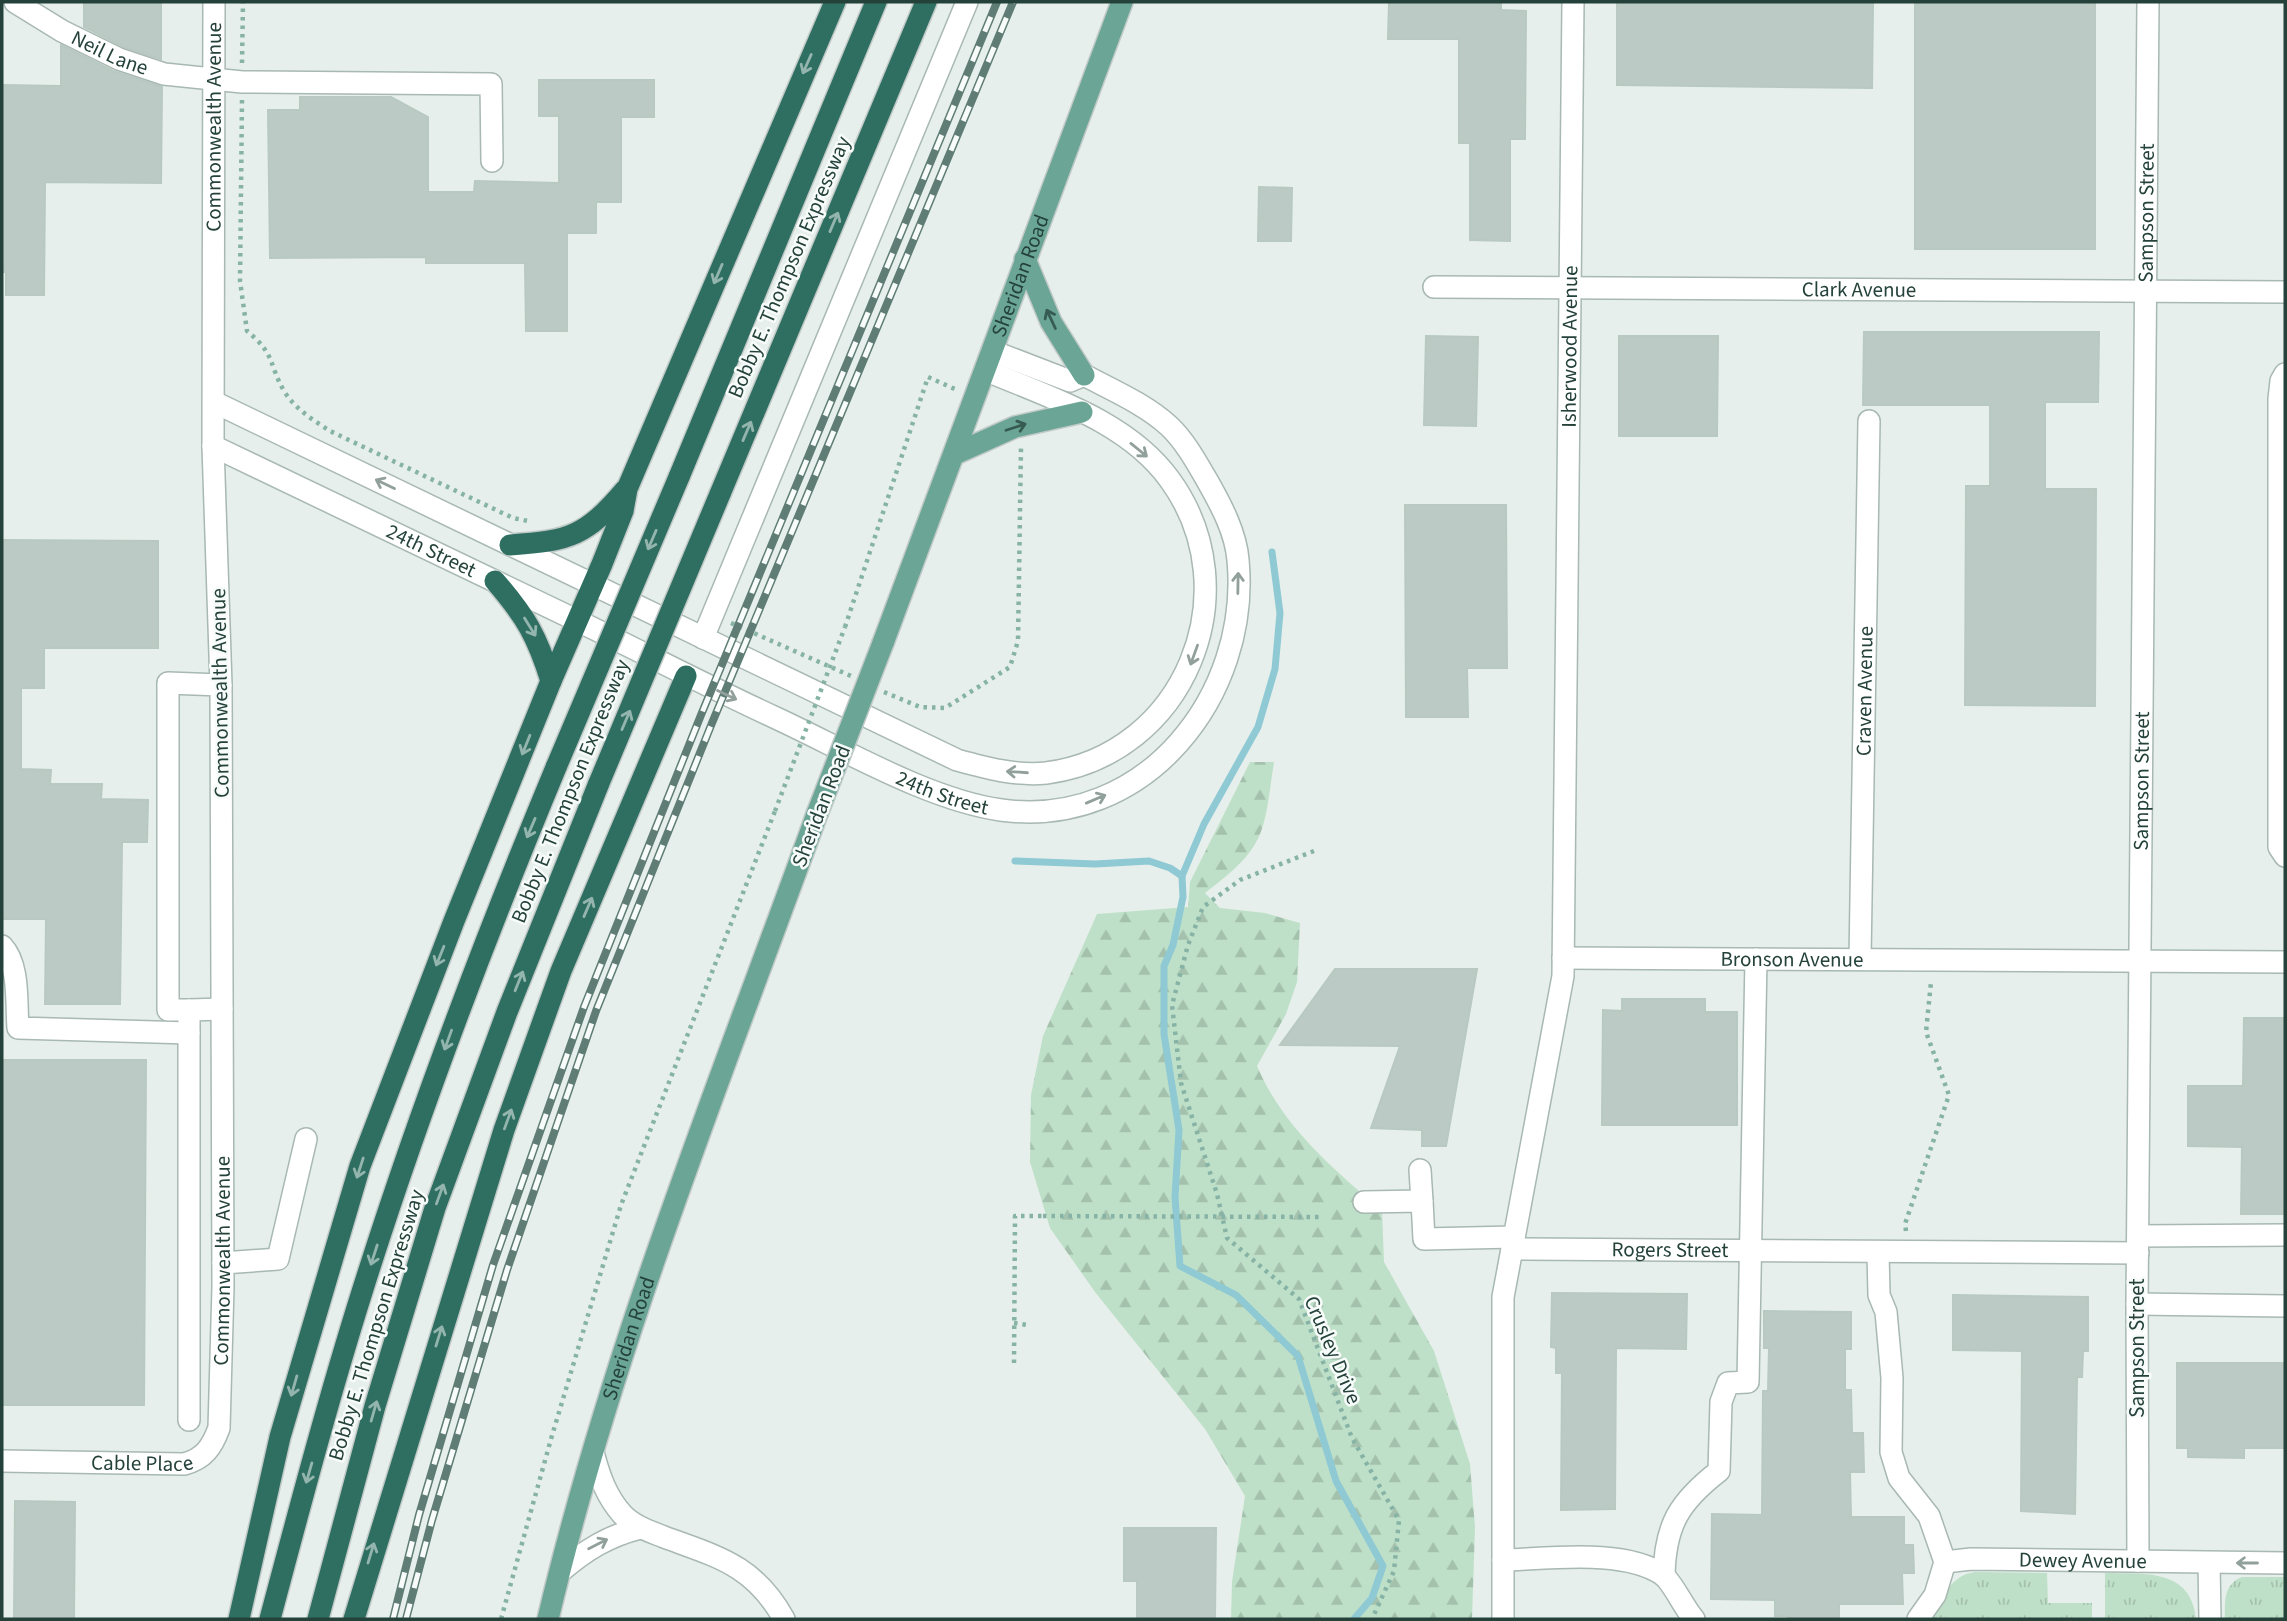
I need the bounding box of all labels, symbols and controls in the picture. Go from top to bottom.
street label: Commonwealth Avenue [198,22,229,232]
street label: Neil Lane [66,23,152,83]
one-way arrow [800,53,813,75]
street label: Bobby E. Thompson Expressway [720,131,858,403]
street label: Sampson Street [2131,143,2162,283]
street label: Sheridan Road [983,210,1056,341]
one-way arrow [829,211,842,233]
one-way arrow [711,262,724,284]
street label: Isherwood Avenue [1554,265,1585,428]
street label: Clark Avenue [1802,274,1916,305]
one-way arrow [1044,309,1057,330]
one-way arrow [1005,420,1027,432]
one-way arrow [741,421,754,443]
one-way arrow [1129,442,1147,457]
one-way arrow [375,477,396,491]
street label: 24th Street [381,516,481,585]
one-way arrow [645,528,658,550]
one-way arrow [1231,572,1245,595]
street label: Commonwealth Avenue [203,588,237,798]
one-way arrow [523,617,538,636]
street label: Craven Avenue [1848,626,1881,756]
one-way arrow [1187,643,1199,665]
street label: Bobby E. Thompson Expressway [503,654,637,927]
one-way arrow [716,689,737,702]
one-way arrow [620,709,633,731]
street label: Sampson Street [2126,711,2157,851]
one-way arrow [518,733,531,755]
street label: Sheridan Road [784,741,858,871]
street label: 24th Street [891,763,991,823]
one-way arrow [1006,765,1029,778]
one-way arrow [1085,792,1106,805]
one-way arrow [523,817,536,839]
one-way arrow [583,896,596,918]
one-way arrow [433,944,446,966]
street label: Bronson Avenue [1720,944,1864,975]
one-way arrow [514,970,527,992]
one-way arrow [441,1029,453,1051]
one-way arrow [503,1109,515,1131]
street label: Commonwealth Avenue [206,1156,238,1366]
one-way arrow [352,1157,365,1179]
one-way arrow [435,1183,447,1205]
street label: Bobby E. Thompson Expressway [320,1186,432,1464]
street label: Rogers Street [1612,1234,1729,1265]
one-way arrow [367,1244,379,1266]
street label: Sheridan Road [594,1272,663,1404]
street label: Sampson Street [2122,1278,2152,1418]
street label: Crusley Drive [1297,1291,1369,1409]
one-way arrow [434,1326,447,1348]
one-way arrow [287,1375,300,1397]
one-way arrow [368,1401,381,1423]
street label: Cable Place [91,1447,197,1479]
one-way arrow [301,1462,314,1484]
one-way arrow [587,1537,608,1550]
one-way arrow [366,1543,379,1565]
street label: Dewey Avenue [2019,1545,2147,1576]
one-way arrow [2236,1556,2259,1570]

